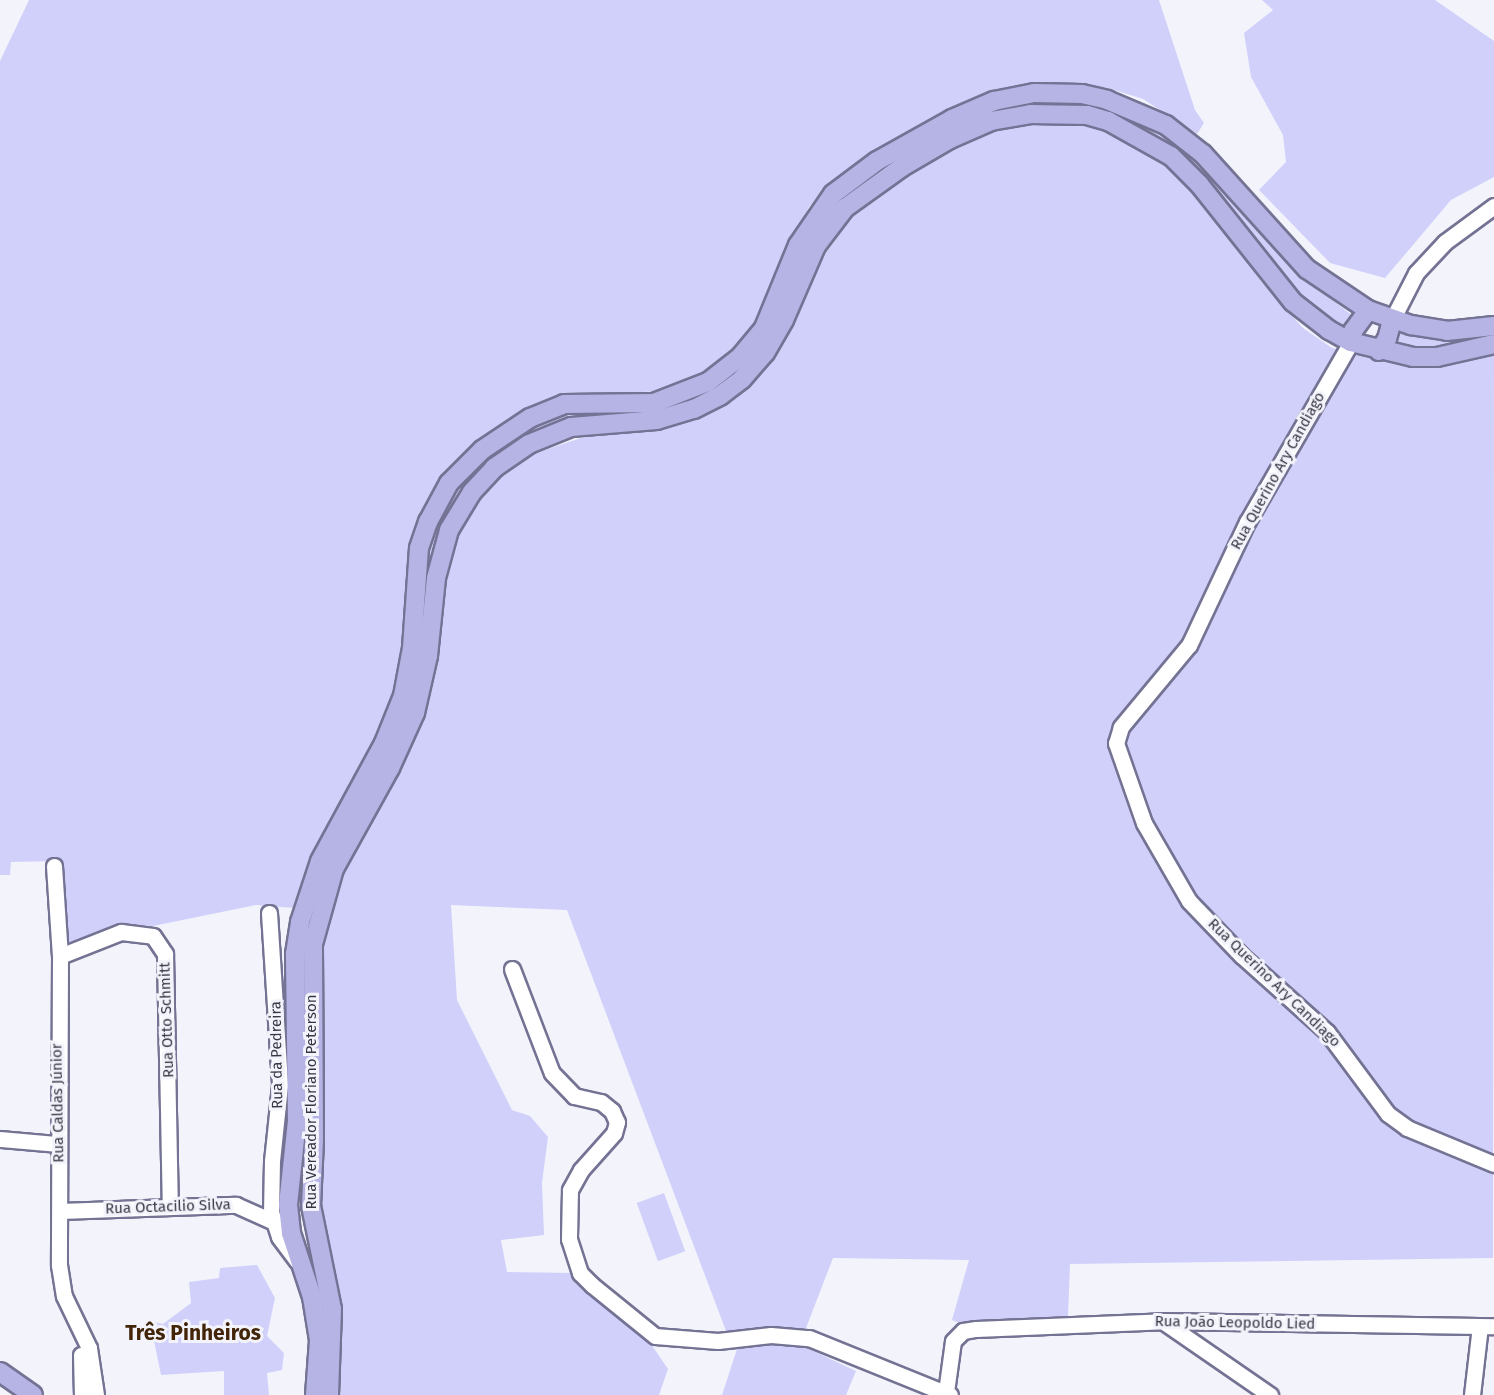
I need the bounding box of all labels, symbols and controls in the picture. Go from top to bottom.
street label: Rua Querino Ary Candiago [1227,389,1329,553]
street label: Rua Querino Ary Candiago [1204,915,1344,1051]
street label: Rua Otto Schmitt [156,962,178,1078]
street label: Rua Vereador Floriano Peterson [303,994,321,1210]
street label: Rua da Pedreira [267,1001,287,1109]
street label: Rua Caldas Júnior [48,1043,68,1163]
street label: Rua Octacilio Silva [105,1196,231,1218]
street label: Rua João Leopoldo Lied [1155,1313,1315,1333]
district label: Três Pinheiros [125,1320,261,1346]

